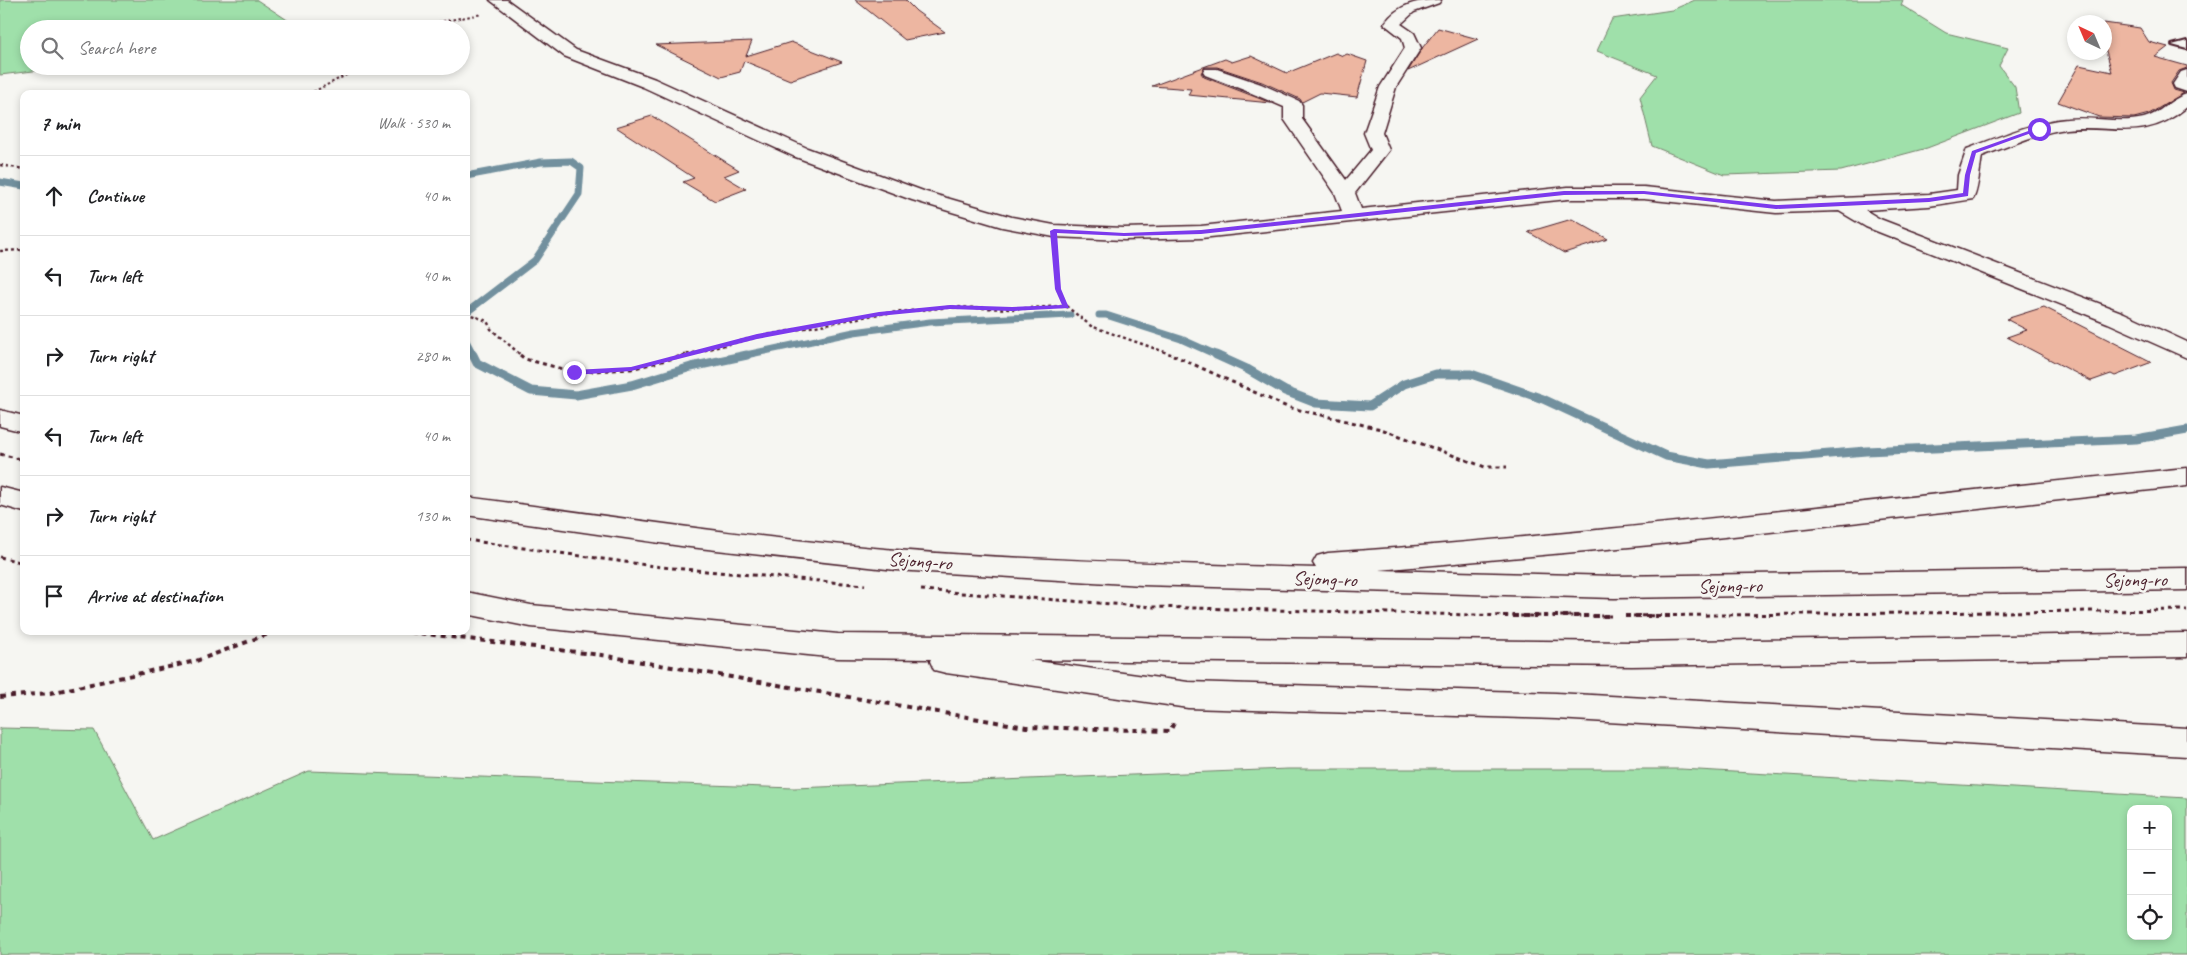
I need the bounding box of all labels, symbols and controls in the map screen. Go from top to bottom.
north arrow [2067,15,2112,60]
search box [20,20,470,75]
icon: search [38,34,66,62]
text: Search here [78,36,155,60]
text: 7 min [40,110,80,136]
text: Walk · 530 m [378,113,450,133]
route start [2028,118,2051,141]
icon: ahead [40,182,68,210]
text: Continue [87,184,144,208]
text: 40 m [423,186,450,206]
icon: left [40,262,68,290]
text: Turn left [87,264,142,288]
text: 40 m [423,266,450,286]
icon: right [40,342,68,370]
text: Turn right [87,344,154,368]
text: 280 m [416,346,450,366]
route end [563,361,586,384]
icon: left [40,422,68,450]
text: Turn left [87,424,142,448]
text: 40 m [423,426,450,446]
icon: right [40,502,68,530]
text: Turn right [87,504,154,528]
text: 130 m [416,506,450,526]
street label: Sejong-ro [887,546,954,576]
street label: Sejong-ro [1293,565,1358,593]
street label: Sejong-ro [2103,567,2168,593]
street label: Sejong-ro [1698,573,1763,599]
icon: arrive [40,582,68,610]
text: Arrive at destination [87,584,223,608]
map controls [2127,805,2172,940]
button: + [2127,805,2172,850]
button: − [2127,850,2172,895]
button: locate [2127,895,2172,940]

